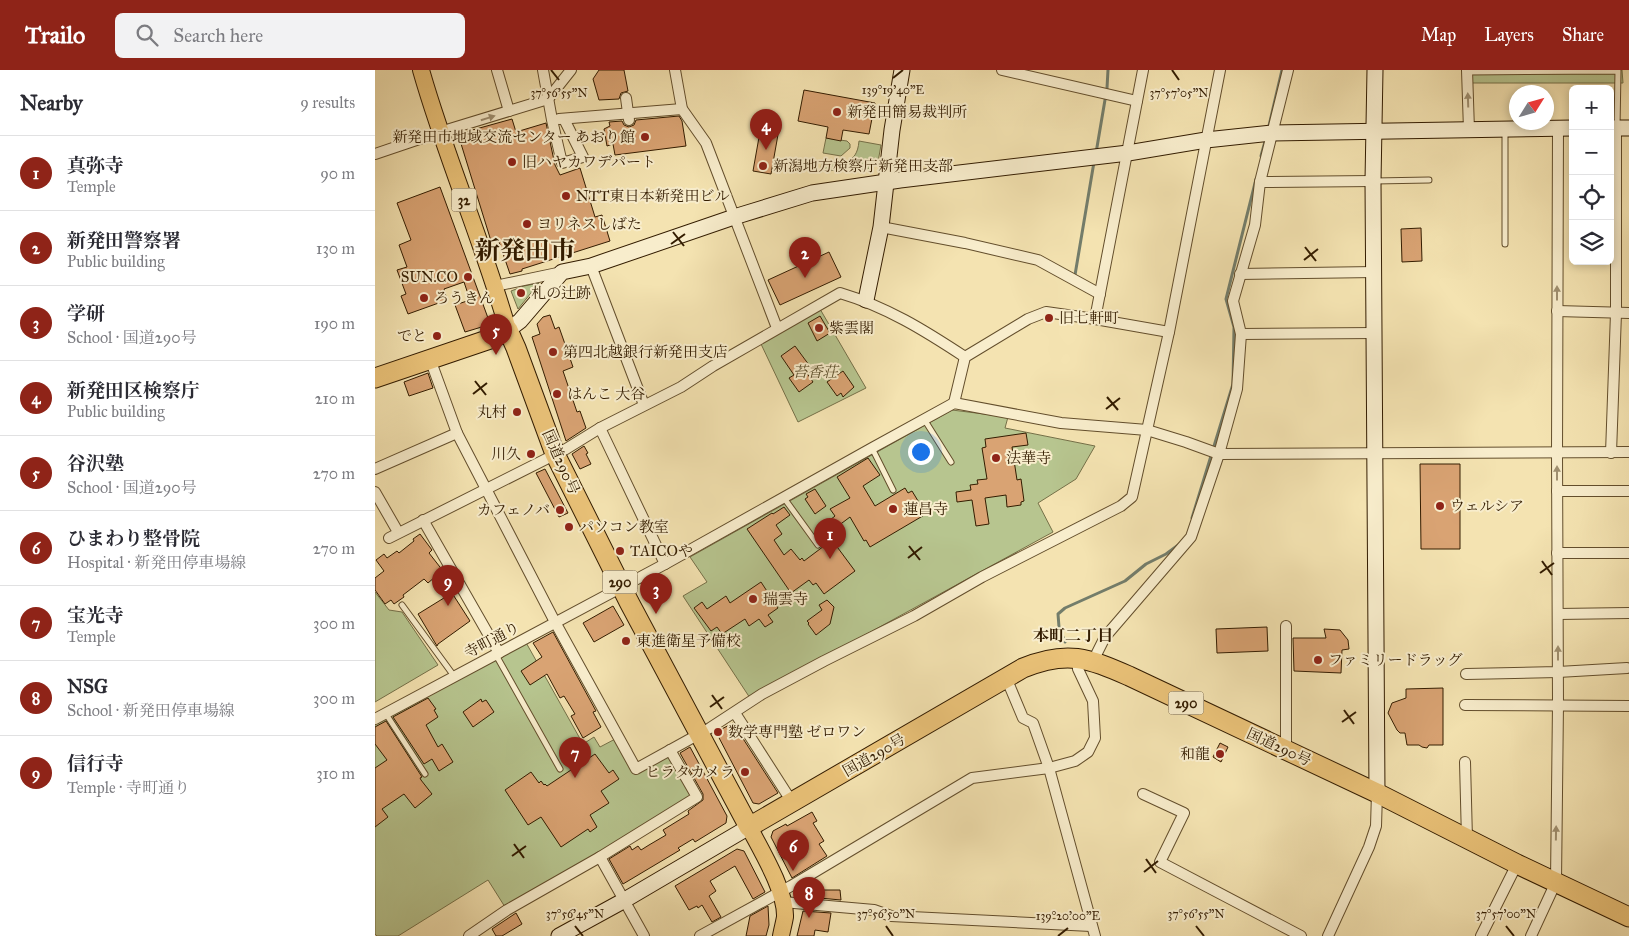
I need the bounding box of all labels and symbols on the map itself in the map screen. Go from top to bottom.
text: 139°19'40"E [862,83,925,97]
north arrow [1509,85,1554,130]
text: 37°56'55"N [530,86,588,100]
text: 37°57'05"N [1150,86,1208,100]
one-way arrow [1464,92,1472,108]
place label: 新発田簡易裁判所 [847,103,967,121]
marker: 新発田簡易裁判所 [831,106,843,118]
pin: 4 [750,109,782,150]
one-way arrow [481,113,496,121]
place label: 新発田市地域交流センター あおり館 [392,128,635,146]
marker: 新発田市地域交流センター あおり館 [639,131,651,143]
place label: 旧ハヤカワデパート [522,153,656,171]
marker: 旧ハヤカワデパート [506,156,518,168]
place label: 新潟地方検察庁新発田支部 [773,157,953,175]
marker: 新潟地方検察庁新発田支部 [757,160,769,172]
place label: NTT東日本新発田ビル [576,187,729,205]
road number: 32 [451,188,477,212]
marker: NTT東日本新発田ビル [560,190,572,202]
place label: ヨリネスしばた [537,215,642,233]
marker: ヨリネスしばた [521,218,533,230]
district label: 新発田市 [475,235,575,266]
pin: 2 [789,237,821,278]
place label: SUN.CO [401,268,458,286]
marker: SUN.CO [462,271,474,283]
place label: 札の辻跡 [531,284,591,302]
one-way arrow [1553,285,1561,301]
marker: 札の辻跡 [515,287,527,299]
place label: ろうきん [434,289,494,307]
marker: ろうきん [418,292,430,304]
place label: 旧七軒町 [1059,309,1119,327]
marker: 旧七軒町 [1043,312,1055,324]
pin: 5 [480,314,512,355]
place label: 紫雲閣 [829,319,874,337]
marker: 紫雲閣 [813,322,825,334]
place label: でと [397,327,427,345]
marker: でと [431,330,443,342]
place label: 第四北越銀行新発田支店 [563,343,728,361]
marker: 第四北越銀行新発田支店 [547,346,559,358]
park label: 苔香荘 [792,363,839,381]
place label: はんこ 大谷 [567,385,645,403]
marker: はんこ 大谷 [551,388,563,400]
place label: 丸村 [477,403,507,421]
marker: 丸村 [511,406,523,418]
street label: 国道290号 [539,427,583,497]
your location [908,439,934,465]
place label: 川久 [491,445,521,463]
marker: 川久 [525,448,537,460]
place label: 法華寺 [1006,449,1051,467]
marker: 法華寺 [990,452,1002,464]
one-way arrow [1553,465,1561,481]
place label: ウェルシア [1450,497,1524,515]
place label: 蓮昌寺 [903,500,948,518]
marker: ウェルシア [1434,500,1446,512]
place label: カフェノバ [477,501,550,519]
marker: 蓮昌寺 [887,503,899,515]
marker: カフェノバ [554,504,566,516]
place label: パソコン教室 [579,518,669,536]
pin: 1 [814,518,846,559]
marker: パソコン教室 [563,521,575,533]
place label: TAICOや [630,542,693,560]
marker: TAICOや [614,545,626,557]
pin: 9 [432,565,464,606]
road number: 290 [603,571,637,594]
pin: 3 [640,573,672,614]
place label: 瑞雲寺 [763,590,808,608]
marker: 瑞雲寺 [747,593,759,605]
street label: 寺町通り [461,618,523,662]
district label: 本町二丁目 [1033,626,1113,645]
place label: 東進衛星予備校 [636,632,741,650]
marker: 東進衛星予備校 [620,635,632,647]
one-way arrow [1554,645,1562,661]
place label: ファミリードラッグ [1328,651,1462,669]
marker: ファミリードラッグ [1312,654,1324,666]
road number: 290 [1169,692,1203,714]
place label: 数学専門塾 ゼロワン [728,723,866,741]
street label: 国道290号 [1244,724,1314,770]
marker: 数学専門塾 ゼロワン [712,726,724,738]
street label: 国道290号 [840,730,908,780]
pin: 7 [559,737,591,778]
place label: 和龍 [1180,745,1210,763]
marker: 和龍 [1214,748,1226,760]
place label: ヒラタカメラ [645,763,735,781]
marker: ヒラタカメラ [739,766,751,778]
one-way arrow [1552,825,1560,841]
pin: 6 [777,830,809,871]
pin: 8 [793,877,825,918]
text: 37°56'45"N [546,907,604,921]
text: 37°56'50"N [857,907,915,921]
text: 37°56'55"N [1167,907,1225,921]
text: 37°57'00"N [1476,907,1536,921]
text: 139°20'00"E [1036,909,1101,923]

